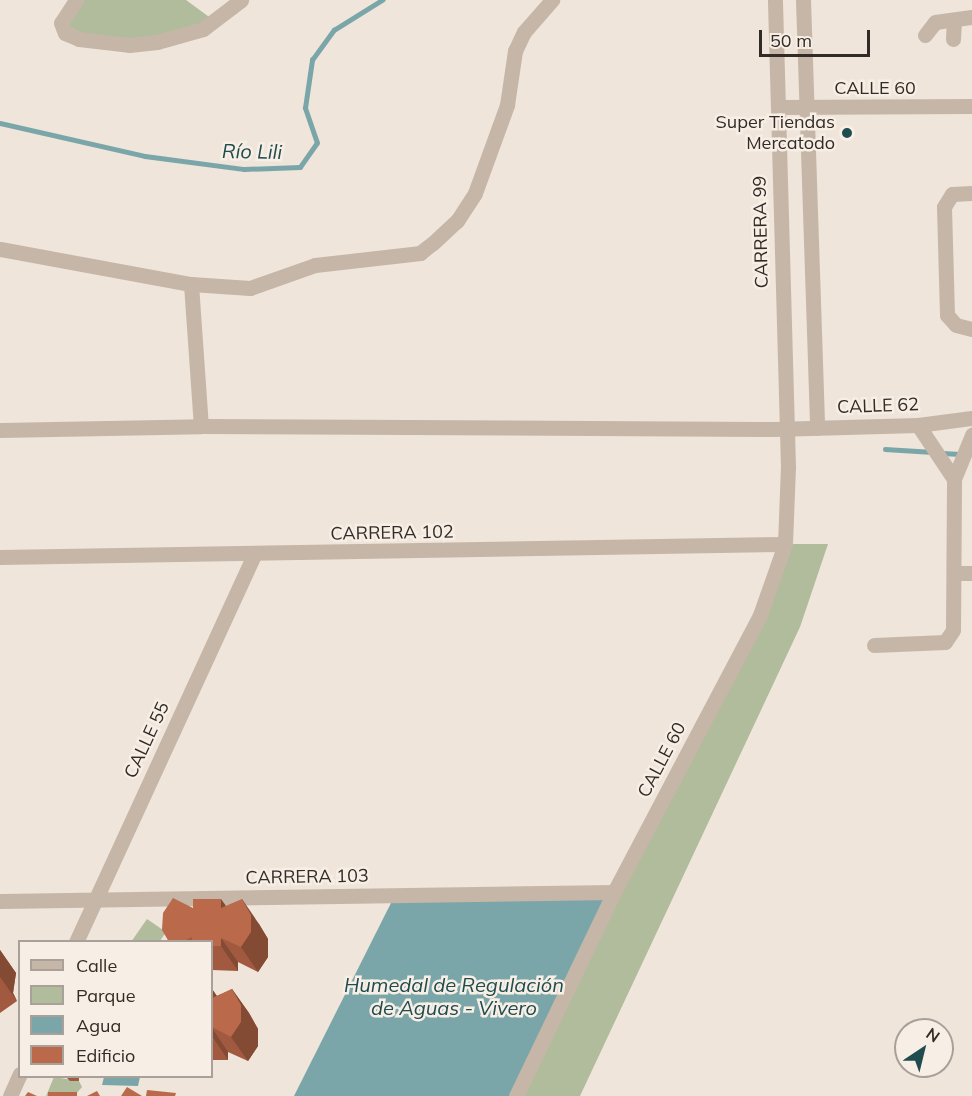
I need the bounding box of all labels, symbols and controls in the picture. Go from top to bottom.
scale bar [762,18,873,56]
text: 50 m [770,29,812,52]
street label: CALLE 60 [834,77,916,99]
place label: Super Tiendas Mercatodo [716,112,835,154]
marker: Super Tiendas Mercatodo [840,126,854,140]
water label: Río Lili [222,138,282,164]
street label: CARRERA 99 [749,176,773,288]
street label: CALLE 62 [837,394,919,418]
street label: CARRERA 102 [330,521,454,545]
street label: CALLE 55 [120,698,174,782]
street label: CALLE 60 [633,719,691,801]
street label: CARRERA 103 [245,865,369,889]
legend [18,940,213,1078]
text: Calle [76,954,117,977]
water label: Humedal de Regulación de Aguas - Vivero [344,973,564,1020]
text: Parque [76,984,135,1007]
text: Agua [76,1014,121,1037]
north arrow [894,1018,954,1078]
text: N [922,1023,944,1047]
text: Edificio [76,1044,135,1067]

